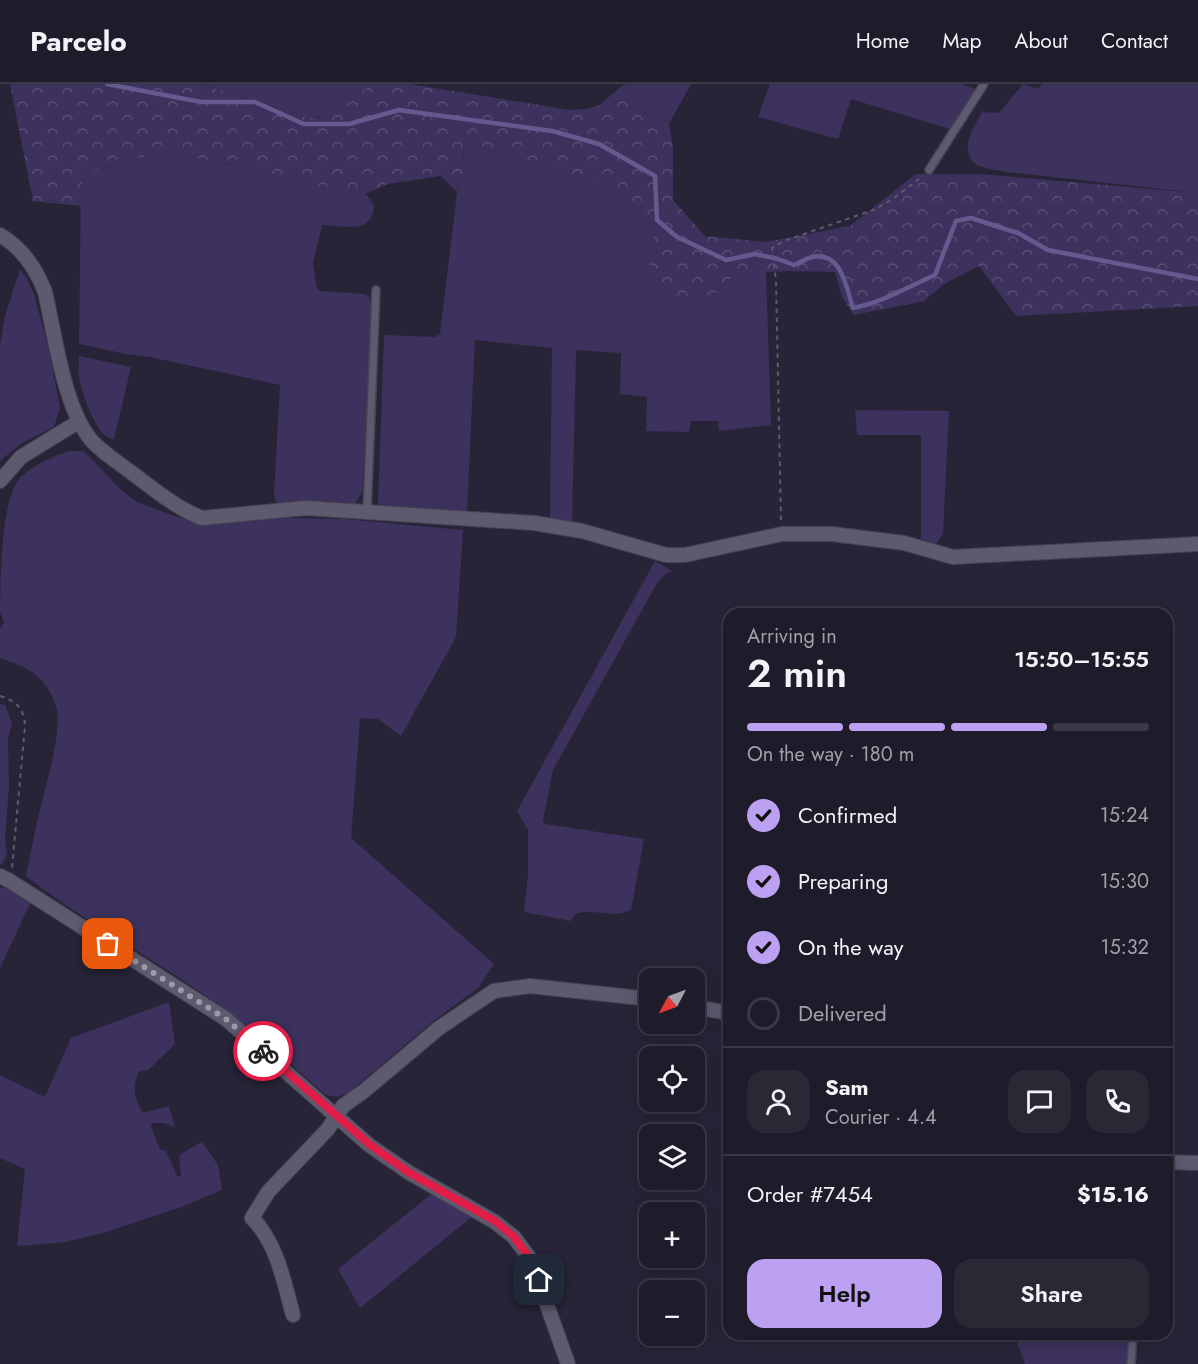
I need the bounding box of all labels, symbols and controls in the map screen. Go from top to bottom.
text: Parcelo [30,21,127,62]
text: Home [856,26,909,56]
text: Map [942,26,982,56]
text: About [1015,26,1068,56]
text: Contact [1101,26,1168,56]
text: Arriving in [747,622,837,651]
text: 15:50–15:55 [1014,643,1149,675]
text: 2 min [747,645,847,702]
text: On the way · 180 m [747,740,914,769]
icon: check [747,799,780,832]
text: Confirmed [798,799,897,831]
text: 15:24 [1100,801,1149,830]
icon: check [747,865,780,898]
text: Preparing [798,865,889,897]
text: 15:30 [1100,867,1149,896]
pin [82,918,133,969]
icon: bag [91,927,124,960]
icon: check [747,931,780,964]
text: On the way [798,931,903,963]
text: 15:32 [1100,933,1149,962]
north arrow [639,968,705,1034]
map controls [639,968,705,1346]
text: Delivered [798,997,887,1029]
courier [233,1021,293,1081]
icon: bike [247,1035,280,1068]
button: locate [639,1046,705,1112]
button: person [747,1070,810,1133]
button: chat [1008,1070,1071,1133]
button: phone [1086,1070,1149,1133]
text: Sam [825,1071,869,1103]
text: Courier · 4.4 [825,1103,937,1132]
button: layers [639,1124,705,1190]
text: Order #7454 [747,1178,873,1210]
text: $15.16 [1077,1178,1149,1210]
button: + [639,1202,705,1268]
pin [513,1254,564,1305]
button: Help [747,1259,942,1328]
button: Share [954,1259,1149,1328]
icon: home [522,1263,555,1296]
button: − [639,1280,705,1346]

